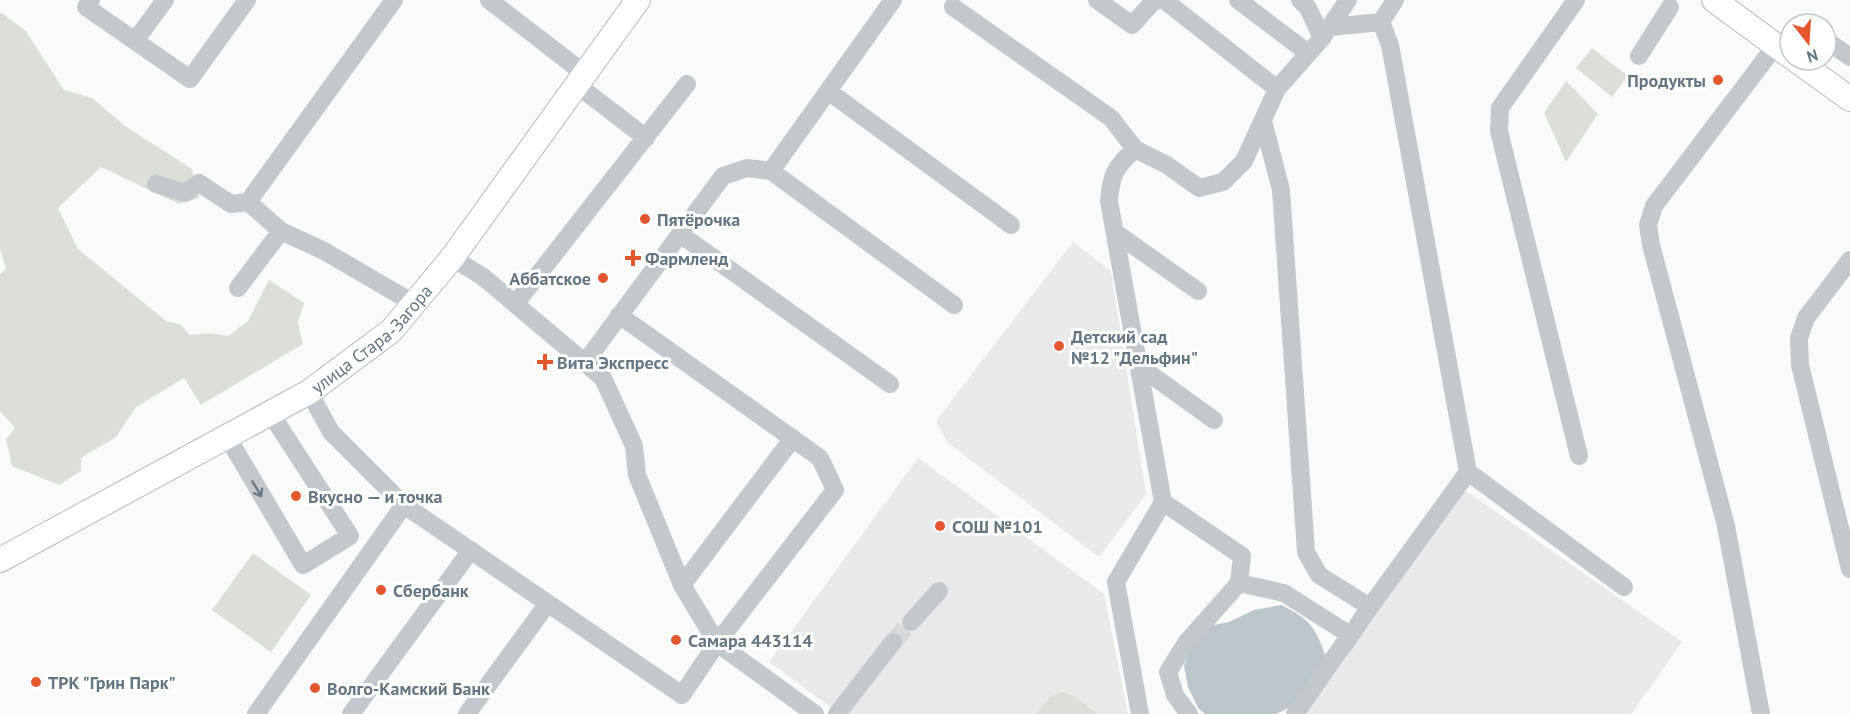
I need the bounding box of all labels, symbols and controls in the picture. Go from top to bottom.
north arrow [1778,12,1838,72]
text: N [1804,45,1820,67]
place label: Продукты [1627,69,1706,92]
marker: Продукты [1711,73,1725,87]
place label: Пятёрочка [657,208,740,231]
marker: Пятёрочка [638,212,652,226]
place label: Фармленд [645,247,728,270]
marker: Фармленд [626,251,640,265]
place label: Аббатское [509,267,591,290]
marker: Аббатское [596,271,610,285]
street label: улица Стара-Загора [306,280,437,398]
place label: Детский сад №12 "Дельфин" [1071,325,1198,369]
marker: Детский сад №12 "Дельфин" [1052,339,1066,353]
place label: Вита Экспресс [557,351,669,374]
marker: Вита Экспресс [538,355,552,369]
one-way arrow [252,480,264,497]
place label: Вкусно — и точка [308,485,442,508]
marker: Вкусно — и точка [289,489,303,503]
place label: СОШ №101 [952,515,1043,538]
marker: СОШ №101 [933,519,947,533]
place label: Сбербанк [393,579,469,602]
marker: Сбербанк [374,583,388,597]
place label: Самара 443114 [688,629,812,652]
marker: Самара 443114 [669,633,683,647]
place label: ТРК "Грин Парк" [48,671,176,694]
marker: ТРК "Грин Парк" [29,675,43,689]
place label: Волго-Камский Банк [327,677,490,700]
marker: Волго-Камский Банк [308,681,322,695]

